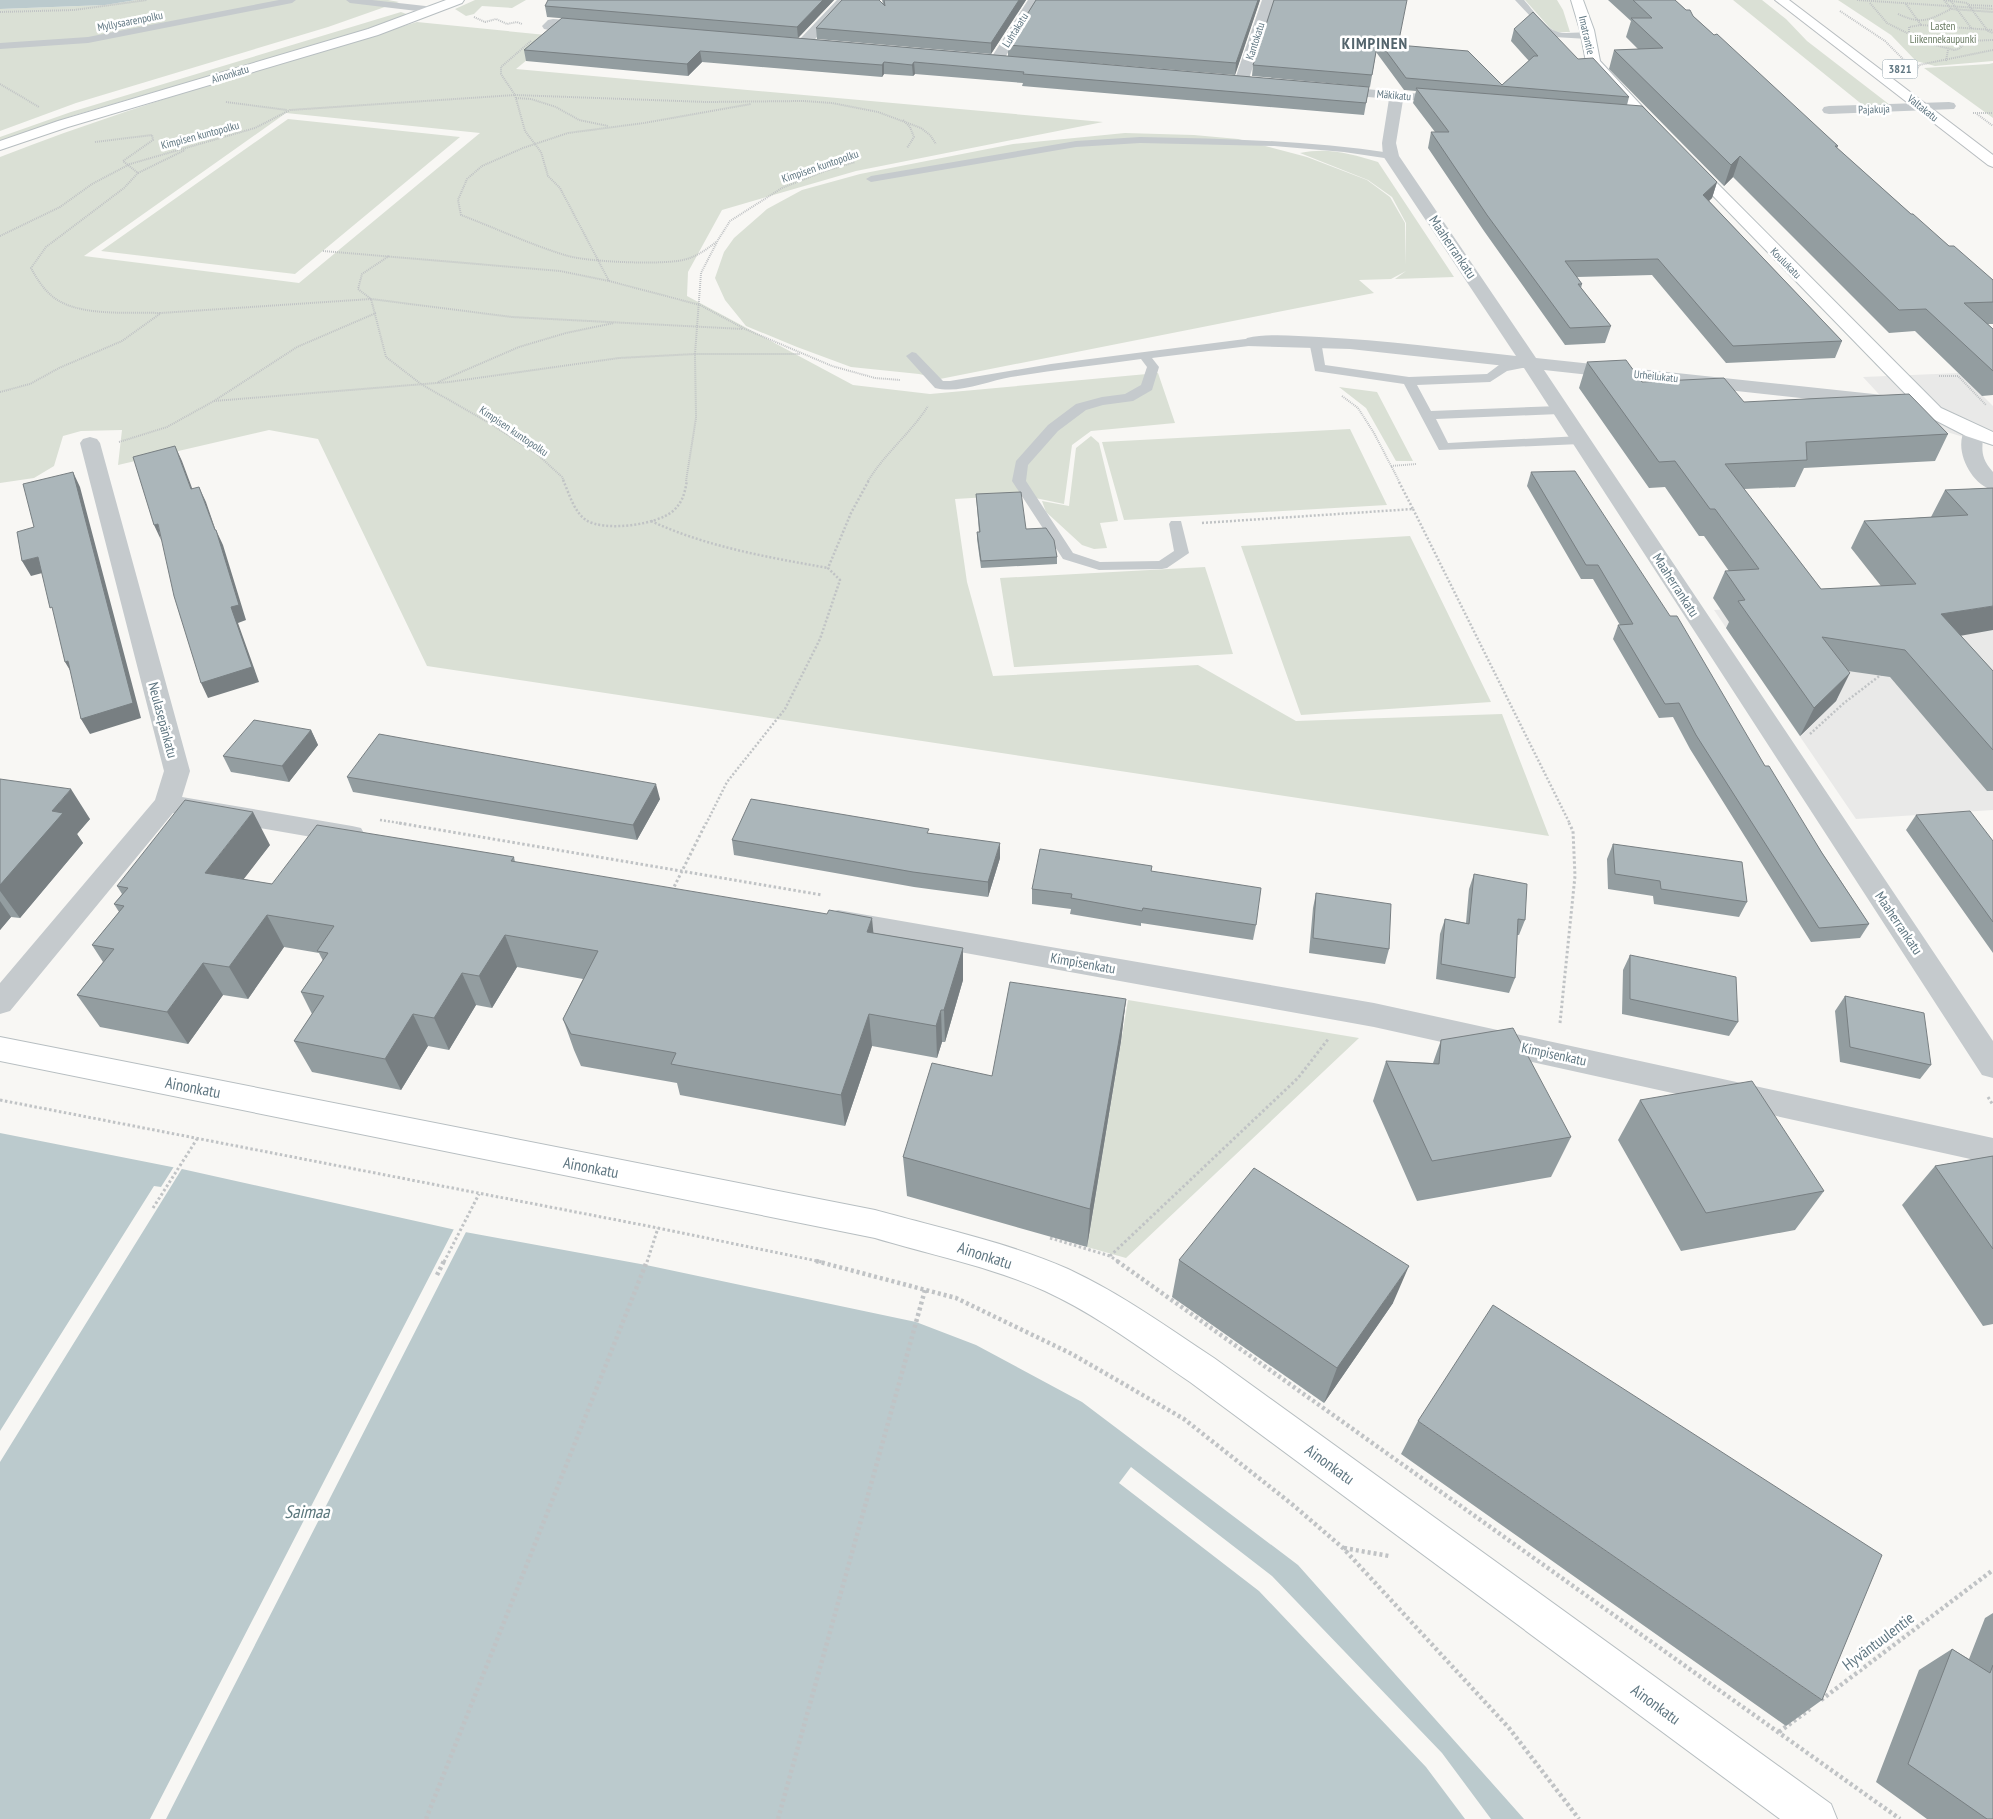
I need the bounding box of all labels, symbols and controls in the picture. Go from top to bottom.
street label: Myllysaarenpolku [96,8,164,34]
street label: Luhtakatu [999,10,1031,50]
street label: Imatrantie [1576,14,1598,56]
park label: Lasten Liikennekaupunki [1910,19,1976,46]
street label: Kantokatu [1242,20,1268,62]
district label: KIMPINEN [1342,33,1408,53]
road number: 3821 [1882,60,1918,78]
street label: Ainonkatu [210,62,251,86]
street label: Mäkikatu [1376,87,1412,103]
street label: Valtakatu [1904,91,1941,125]
street label: Pajakuja [1858,101,1890,117]
street label: Kimpisen kuntopolku [159,118,241,152]
street label: Kimpisen kuntopolku [780,146,860,186]
street label: Maaherrankatu [1425,212,1481,282]
street label: Koulukatu [1767,244,1805,282]
street label: Urheilukatu [1633,367,1679,385]
street label: Kimpisen kuntopolku [477,403,551,459]
street label: Maaherrankatu [1649,550,1703,620]
street label: Neulasepänkatu [144,680,182,760]
street label: Maaherrankatu [1871,888,1927,958]
street label: Kimpisenkatu [1049,948,1117,978]
street label: Kimpisenkatu [1520,1038,1588,1070]
street label: Ainonkatu [164,1072,222,1102]
street label: Ainonkatu [562,1152,620,1182]
street label: Ainonkatu [955,1237,1015,1273]
street label: Ainonkatu [1301,1439,1359,1489]
water label: Saimaa [285,1500,330,1523]
street label: Hyväntuulentie [1838,1608,1918,1674]
street label: Ainonkatu [1627,1679,1685,1729]

